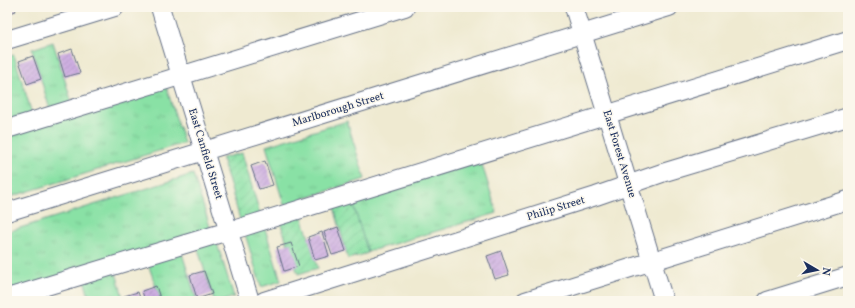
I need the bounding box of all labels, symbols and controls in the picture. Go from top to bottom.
street label: Marlborough Street [290,89,386,131]
street label: East Canfield Street [184,107,226,202]
street label: East Forest Avenue [599,108,639,200]
street label: Philip Street [525,193,587,225]
north arrow [797,250,837,290]
text: N [817,266,833,276]

